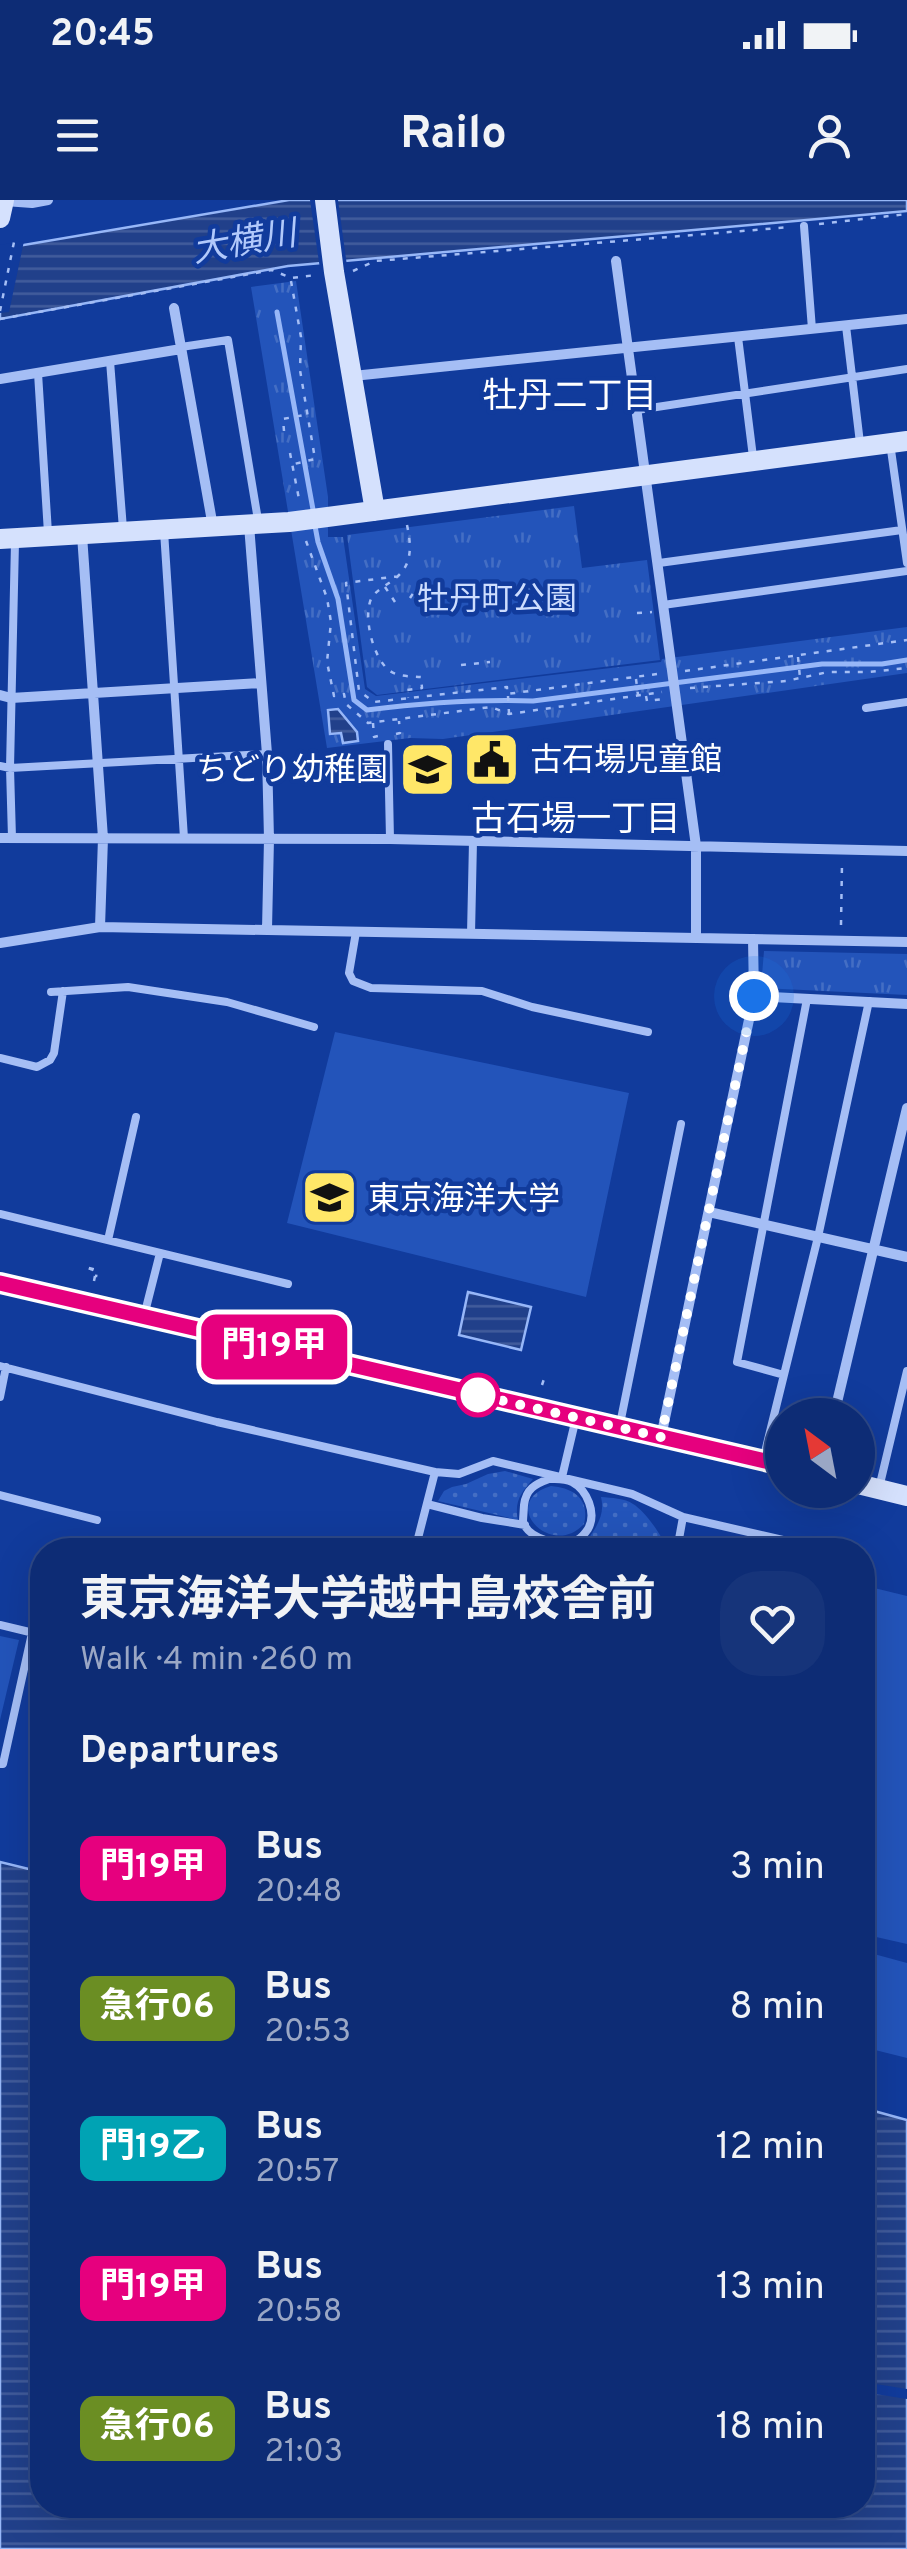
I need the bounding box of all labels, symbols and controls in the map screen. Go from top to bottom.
text: 20:45 [50,11,155,60]
text: Railo [400,107,507,164]
icon: menu [50,108,105,163]
icon: person [802,108,857,163]
water label: 大横川 [189,212,304,275]
district label: 牡丹二丁目 [482,376,658,420]
park label: 牡丹町公園 [417,581,577,621]
public building icon: 古石場児童館 [461,729,521,789]
school or university icon: ちどり幼稚園 [397,739,457,799]
place label: 古石場児童館 [530,742,722,782]
place label: ちどり幼稚園 [196,752,388,792]
district label: 古石場一丁目 [471,799,681,843]
your location [729,971,779,1021]
school or university icon: 東京海洋大学 [299,1168,359,1228]
place label: 東京海洋大学 [368,1181,560,1221]
line badge: 門19甲 [204,1314,344,1380]
text: 門19甲 [221,1325,327,1369]
unlabelled marker [457,1374,499,1416]
north arrow [765,1398,875,1508]
map controls [765,1398,875,1508]
button: heart [720,1571,825,1676]
text: 東京海洋大学越中島校舎前 [80,1573,656,1633]
text: Walk · 4 min · 260 m [80,1641,353,1681]
text: Departures [80,1728,280,1777]
text: Bus [256,1824,323,1873]
text: 3 min [730,1844,825,1893]
text: 門19甲 [100,1846,206,1890]
text: 20:48 [256,1873,342,1913]
text: Bus [265,1964,332,2013]
text: 8 min [730,1984,825,2033]
text: 急行06 [100,1986,215,2030]
text: 20:53 [265,2013,351,2053]
text: Bus [256,2104,323,2153]
text: 12 min [715,2124,825,2173]
text: 門19乙 [100,2126,206,2170]
text: 20:57 [256,2153,339,2193]
text: Bus [256,2244,323,2293]
text: 13 min [716,2264,825,2313]
text: 門19甲 [100,2266,206,2310]
text: 20:58 [256,2293,342,2333]
text: Bus [265,2384,332,2433]
text: 18 min [715,2404,825,2453]
text: 急行06 [100,2406,215,2450]
text: 21:03 [265,2433,343,2473]

